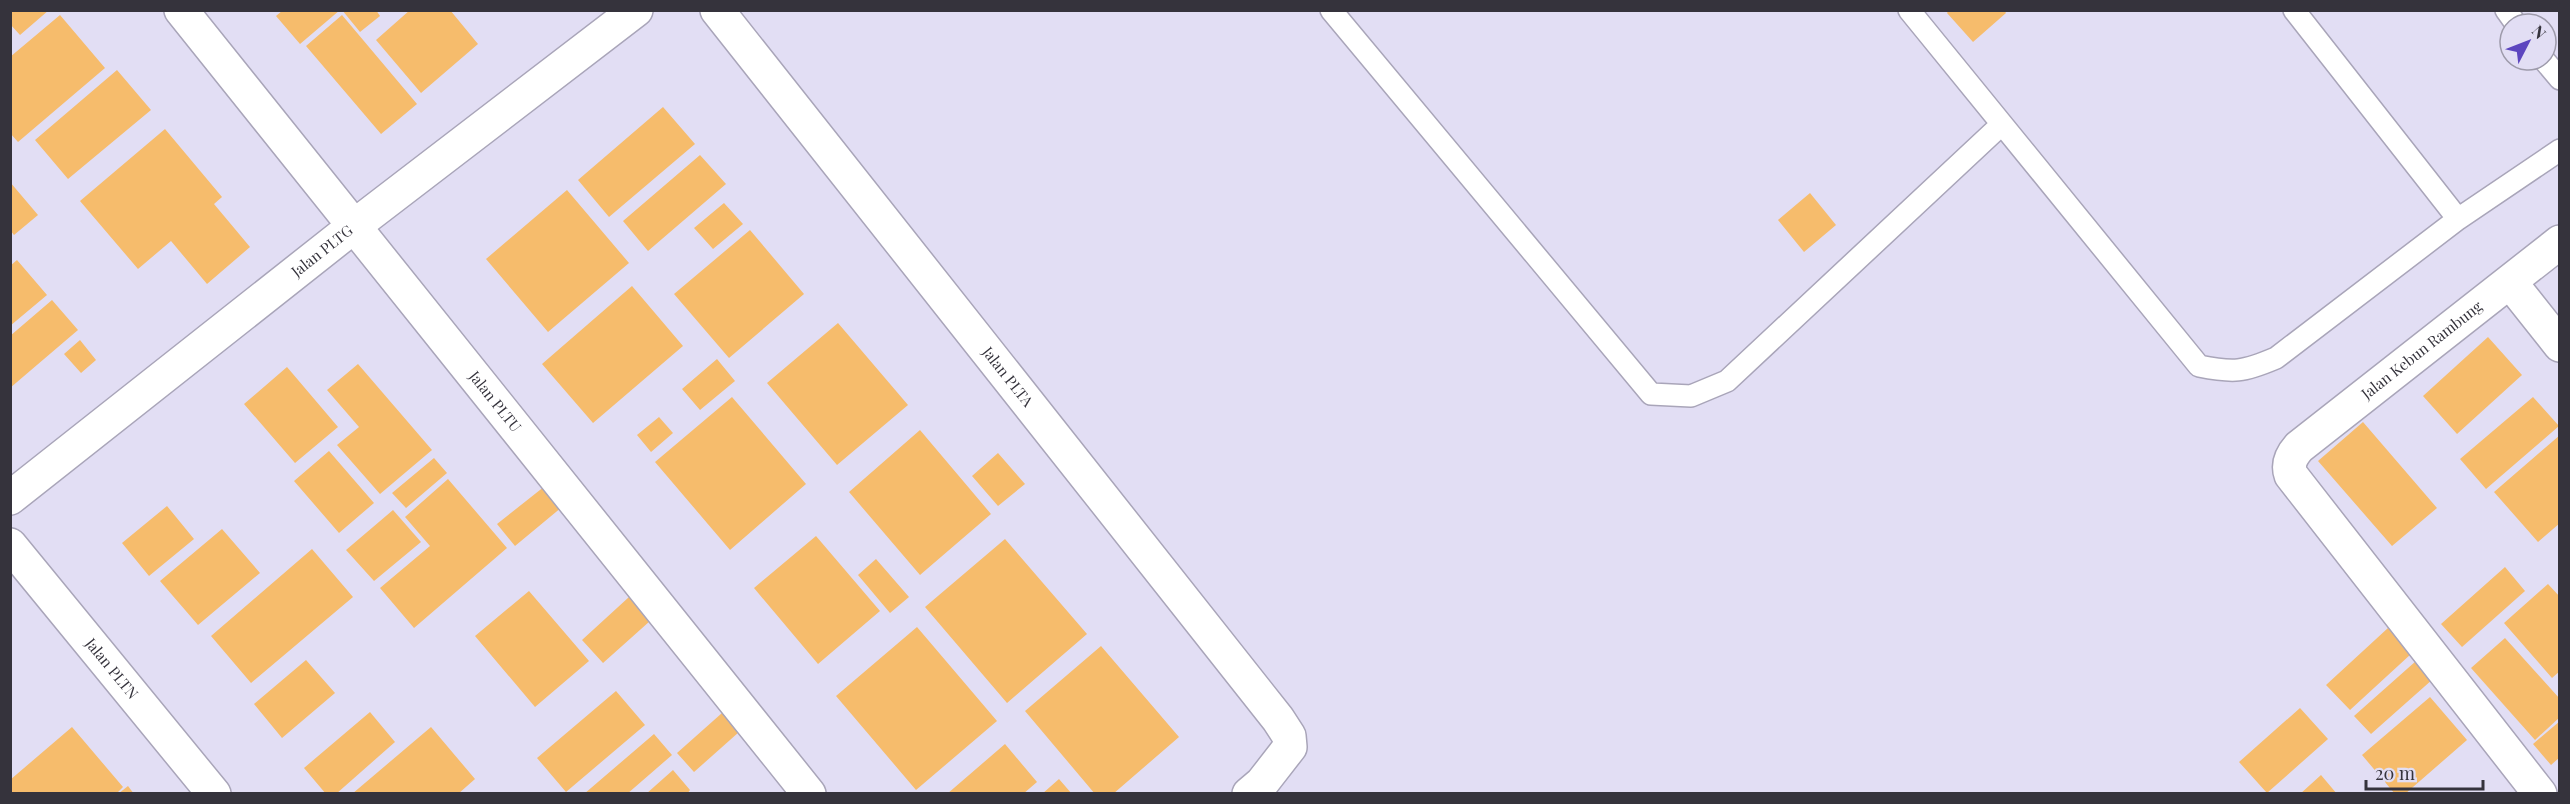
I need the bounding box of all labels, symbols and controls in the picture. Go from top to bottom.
north arrow [2498,12,2558,72]
text: N [2528,20,2551,43]
street label: Jalan PLTG [286,220,357,282]
street label: Jalan Kebun Rambung [2356,296,2486,404]
street label: Jalan PLTA [978,341,1038,411]
street label: Jalan PLTU [464,366,526,436]
street label: Jalan PLTN [81,633,143,703]
scale bar [2366,753,2483,791]
text: 20 m [2375,761,2415,785]

